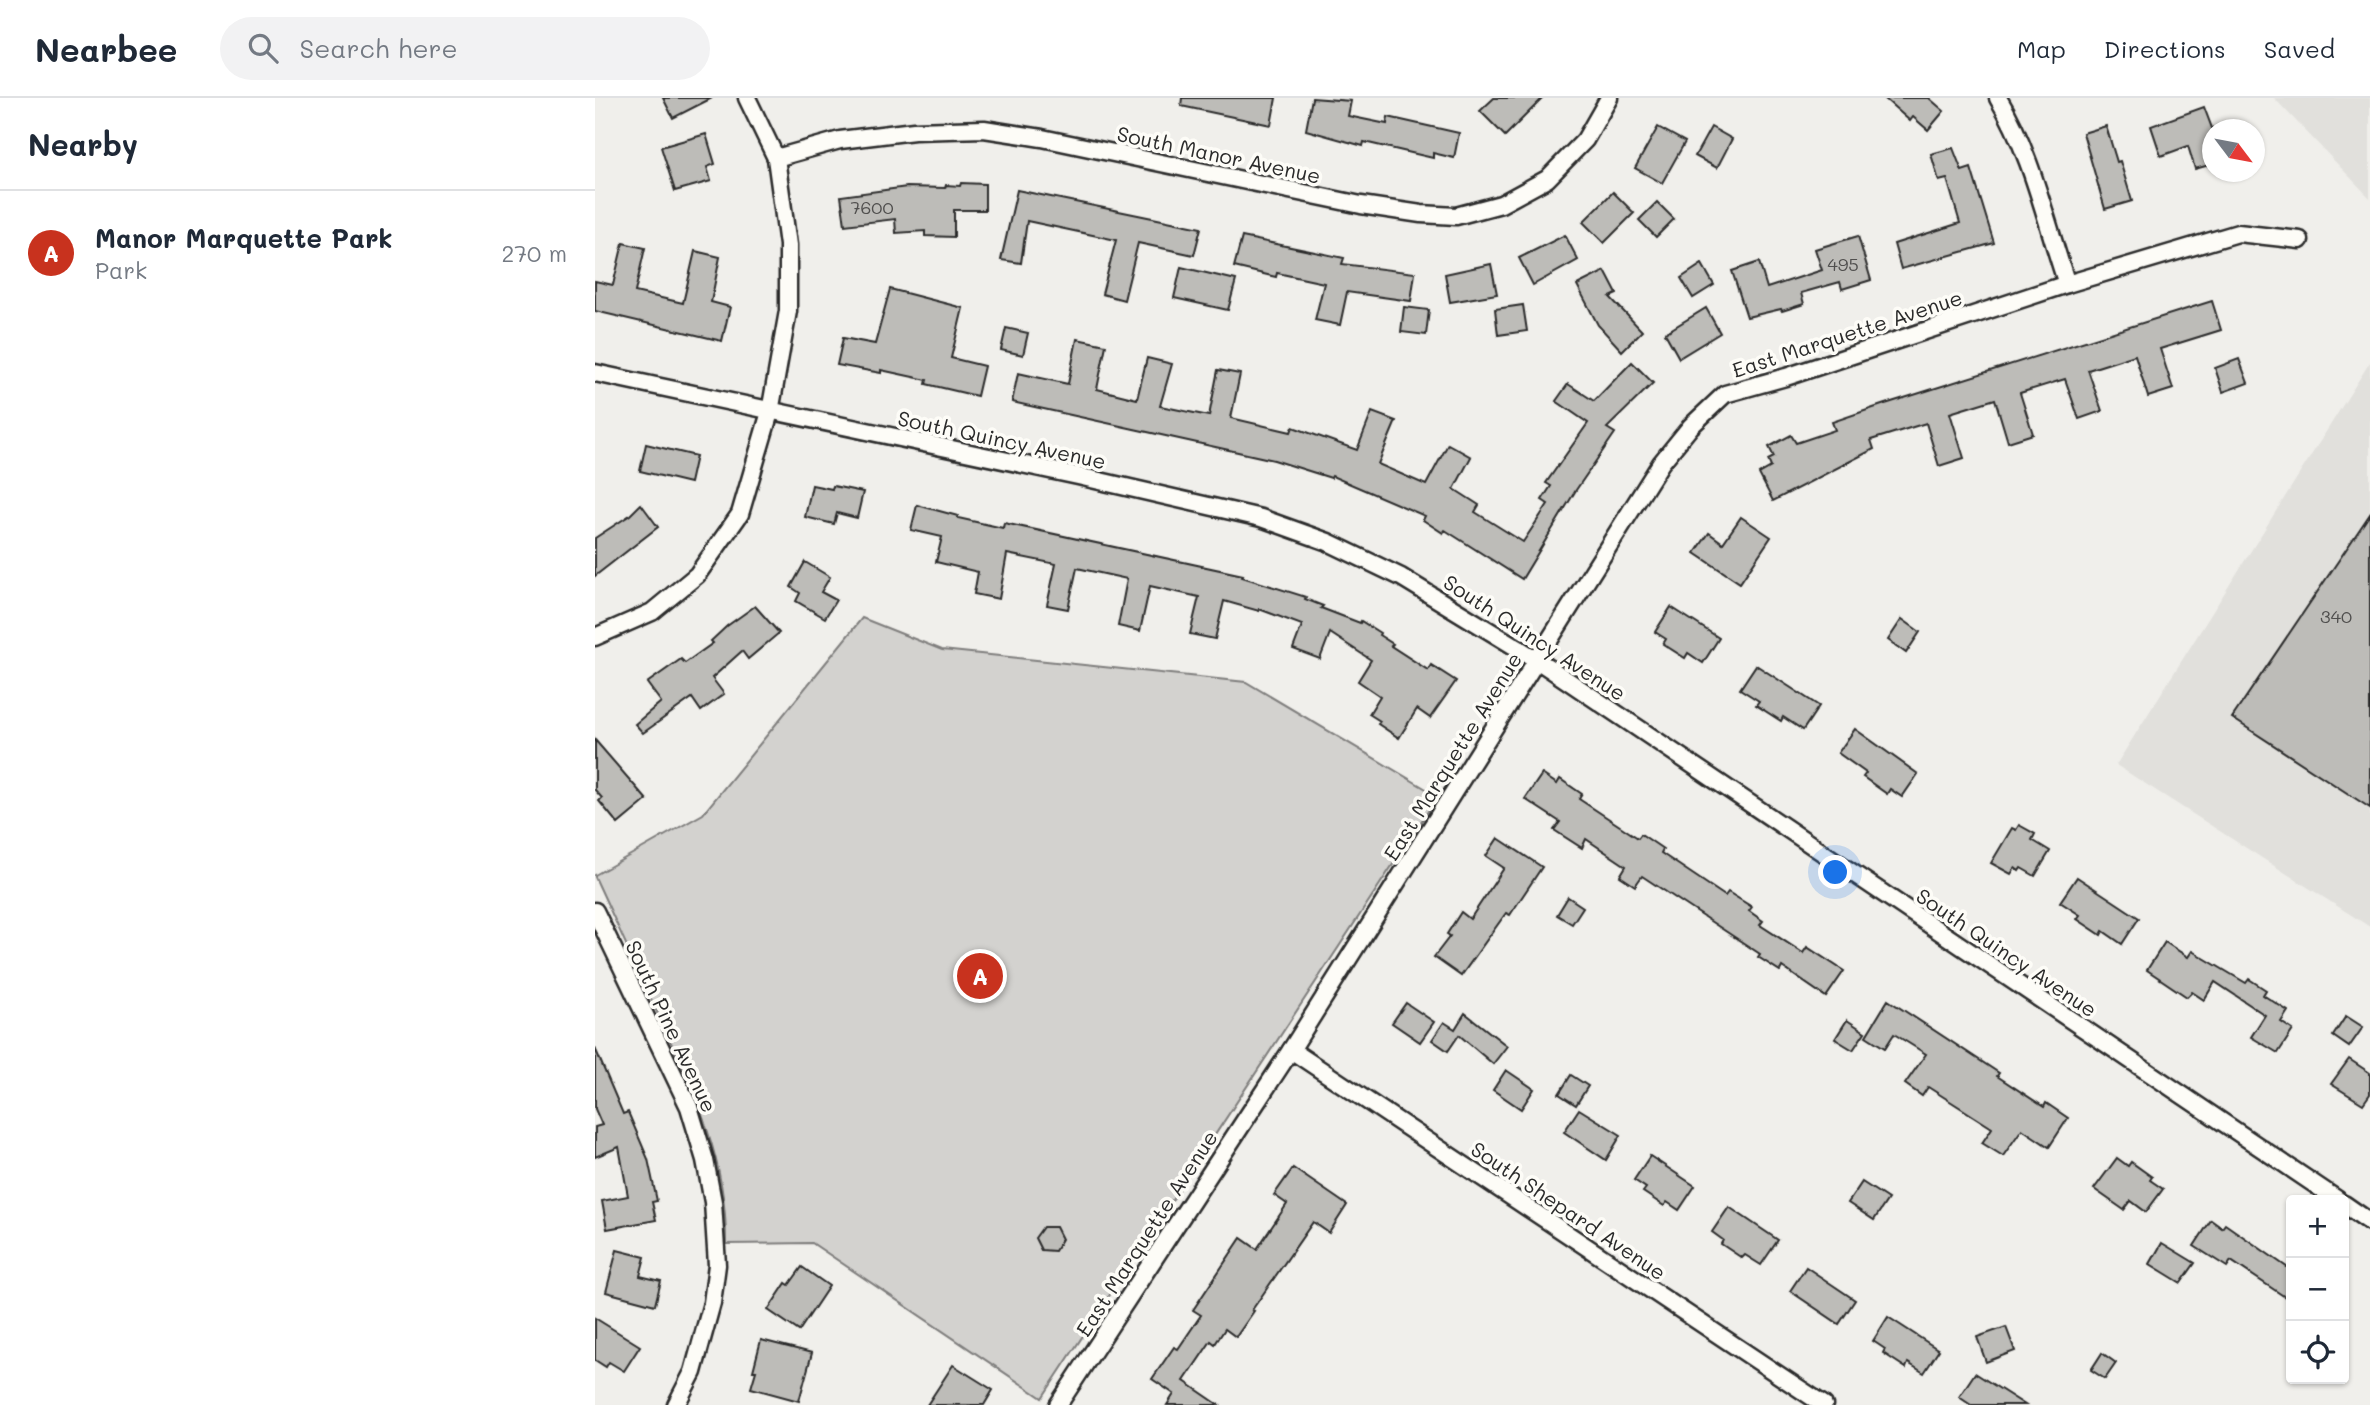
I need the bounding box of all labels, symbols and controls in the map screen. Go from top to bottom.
search box [220,17,710,80]
text: Nearbee [35,27,178,70]
icon: search [244,29,282,67]
text: Search here [300,31,458,65]
text: Map [2017,33,2066,64]
text: Directions [2104,33,2226,64]
text: Saved [2264,33,2335,64]
street label: South Manor Avenue [1115,119,1323,189]
north arrow [2202,119,2265,182]
text: Nearby [28,124,138,164]
house number: 7600 [850,195,894,219]
text: Manor Marquette Park [95,221,393,255]
text: A [43,238,59,268]
text: 270 m [502,238,567,268]
house number: 495 [1827,252,1859,276]
text: Park [95,255,147,285]
street label: East Marquette Avenue [1728,283,1966,383]
street label: South Quincy Avenue [895,404,1109,474]
street label: South Quincy Avenue [1439,568,1631,706]
house number: 340 [2320,604,2352,628]
street label: East Marquette Avenue [1377,647,1527,865]
your location [1818,855,1852,889]
street label: South Quincy Avenue [1911,881,2103,1023]
street label: South Pine Avenue [620,936,724,1116]
pin: A [957,950,1003,1002]
street label: East Marquette Avenue [1069,1125,1223,1341]
street label: South Shepard Avenue [1466,1135,1672,1285]
map controls [2286,1195,2349,1384]
button: + [2286,1195,2349,1258]
button: − [2286,1258,2349,1321]
button: locate [2286,1321,2349,1384]

